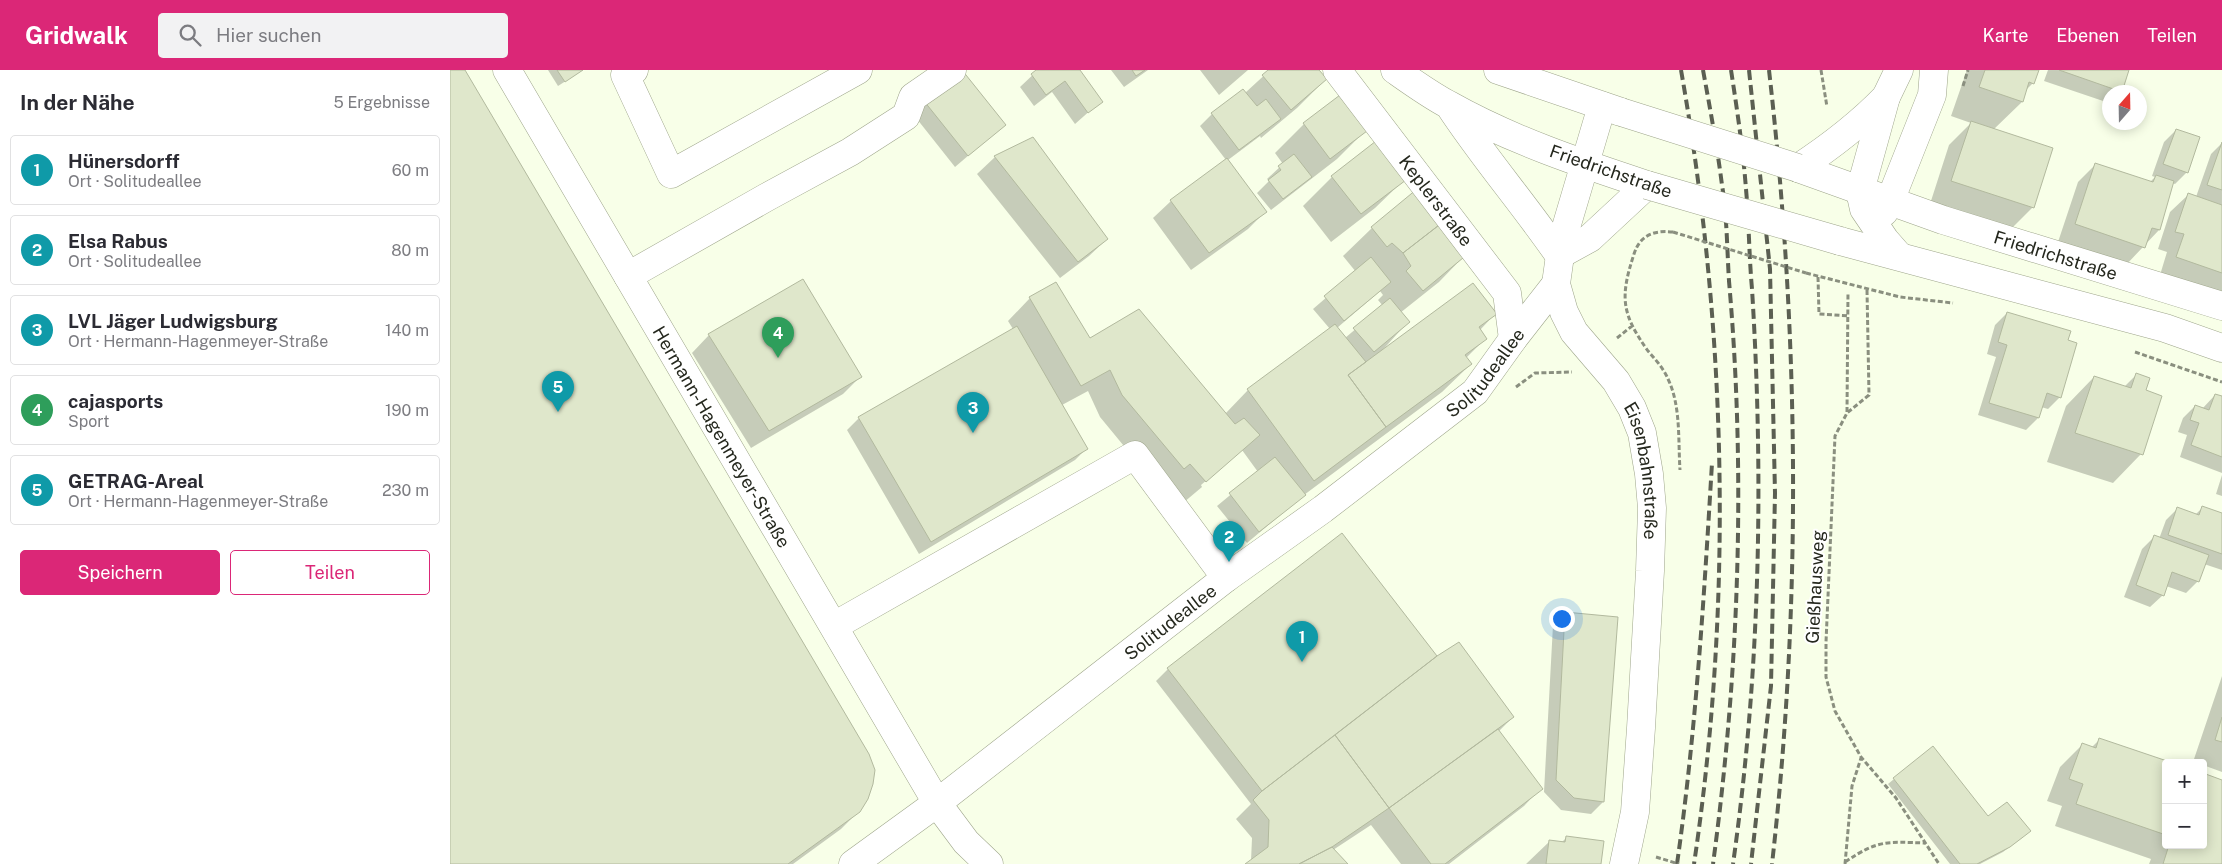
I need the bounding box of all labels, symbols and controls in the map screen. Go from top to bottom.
search box [158,13,508,58]
text: Gridwalk [25,21,128,49]
icon: search [176,21,204,49]
text: Hier suchen [216,24,321,46]
text: Karte [1983,25,2028,46]
text: Ebenen [2056,25,2119,46]
text: Teilen [2147,25,2197,46]
north arrow [2102,85,2147,130]
text: In der Nähe [20,90,135,115]
text: 5 Ergebnisse [333,93,430,112]
street label: Friedrichstraße [1547,140,1675,202]
text: Hünersdorff [68,150,180,172]
street label: Keplerstraße [1395,151,1478,250]
text: 1 [34,161,40,180]
text: 60 m [392,161,429,180]
text: Ort · Solitudeallee [68,172,202,191]
street label: Friedrichstraße [1991,226,2120,284]
text: Elsa Rabus [68,230,168,252]
text: 2 [32,241,42,260]
text: 80 m [391,241,429,260]
text: Ort · Solitudeallee [68,252,202,271]
text: LVL Jäger Ludwigsburg [68,310,278,332]
pin: 4 [762,317,794,358]
text: 3 [32,321,42,340]
text: 140 m [385,321,429,340]
street label: Hermann-Hagenmeyer-Straße [649,322,795,551]
street label: Solitudeallee [1441,324,1528,421]
text: Ort · Hermann-Hagenmeyer-Straße [68,332,328,351]
pin: 5 [542,371,574,412]
text: cajasports [68,390,163,412]
pin: 3 [957,392,989,433]
street label: Eisenbahnstraße [1620,398,1663,540]
text: 4 [32,401,42,420]
text: 190 m [385,401,429,420]
text: Sport [68,412,110,431]
text: GETRAG-Areal [68,470,204,492]
text: 5 [32,481,42,500]
text: 230 m [382,481,429,500]
text: Ort · Hermann-Hagenmeyer-Straße [68,492,328,511]
pin: 2 [1213,521,1245,562]
street label: Gießhausweg [1802,530,1828,644]
button: Speichern [20,550,220,595]
button: Teilen [230,550,430,595]
street label: Solitudeallee [1120,579,1220,664]
your location [1549,606,1575,632]
pin: 1 [1286,621,1318,662]
map controls [2162,759,2207,849]
button: + [2162,759,2207,804]
button: − [2162,804,2207,849]

